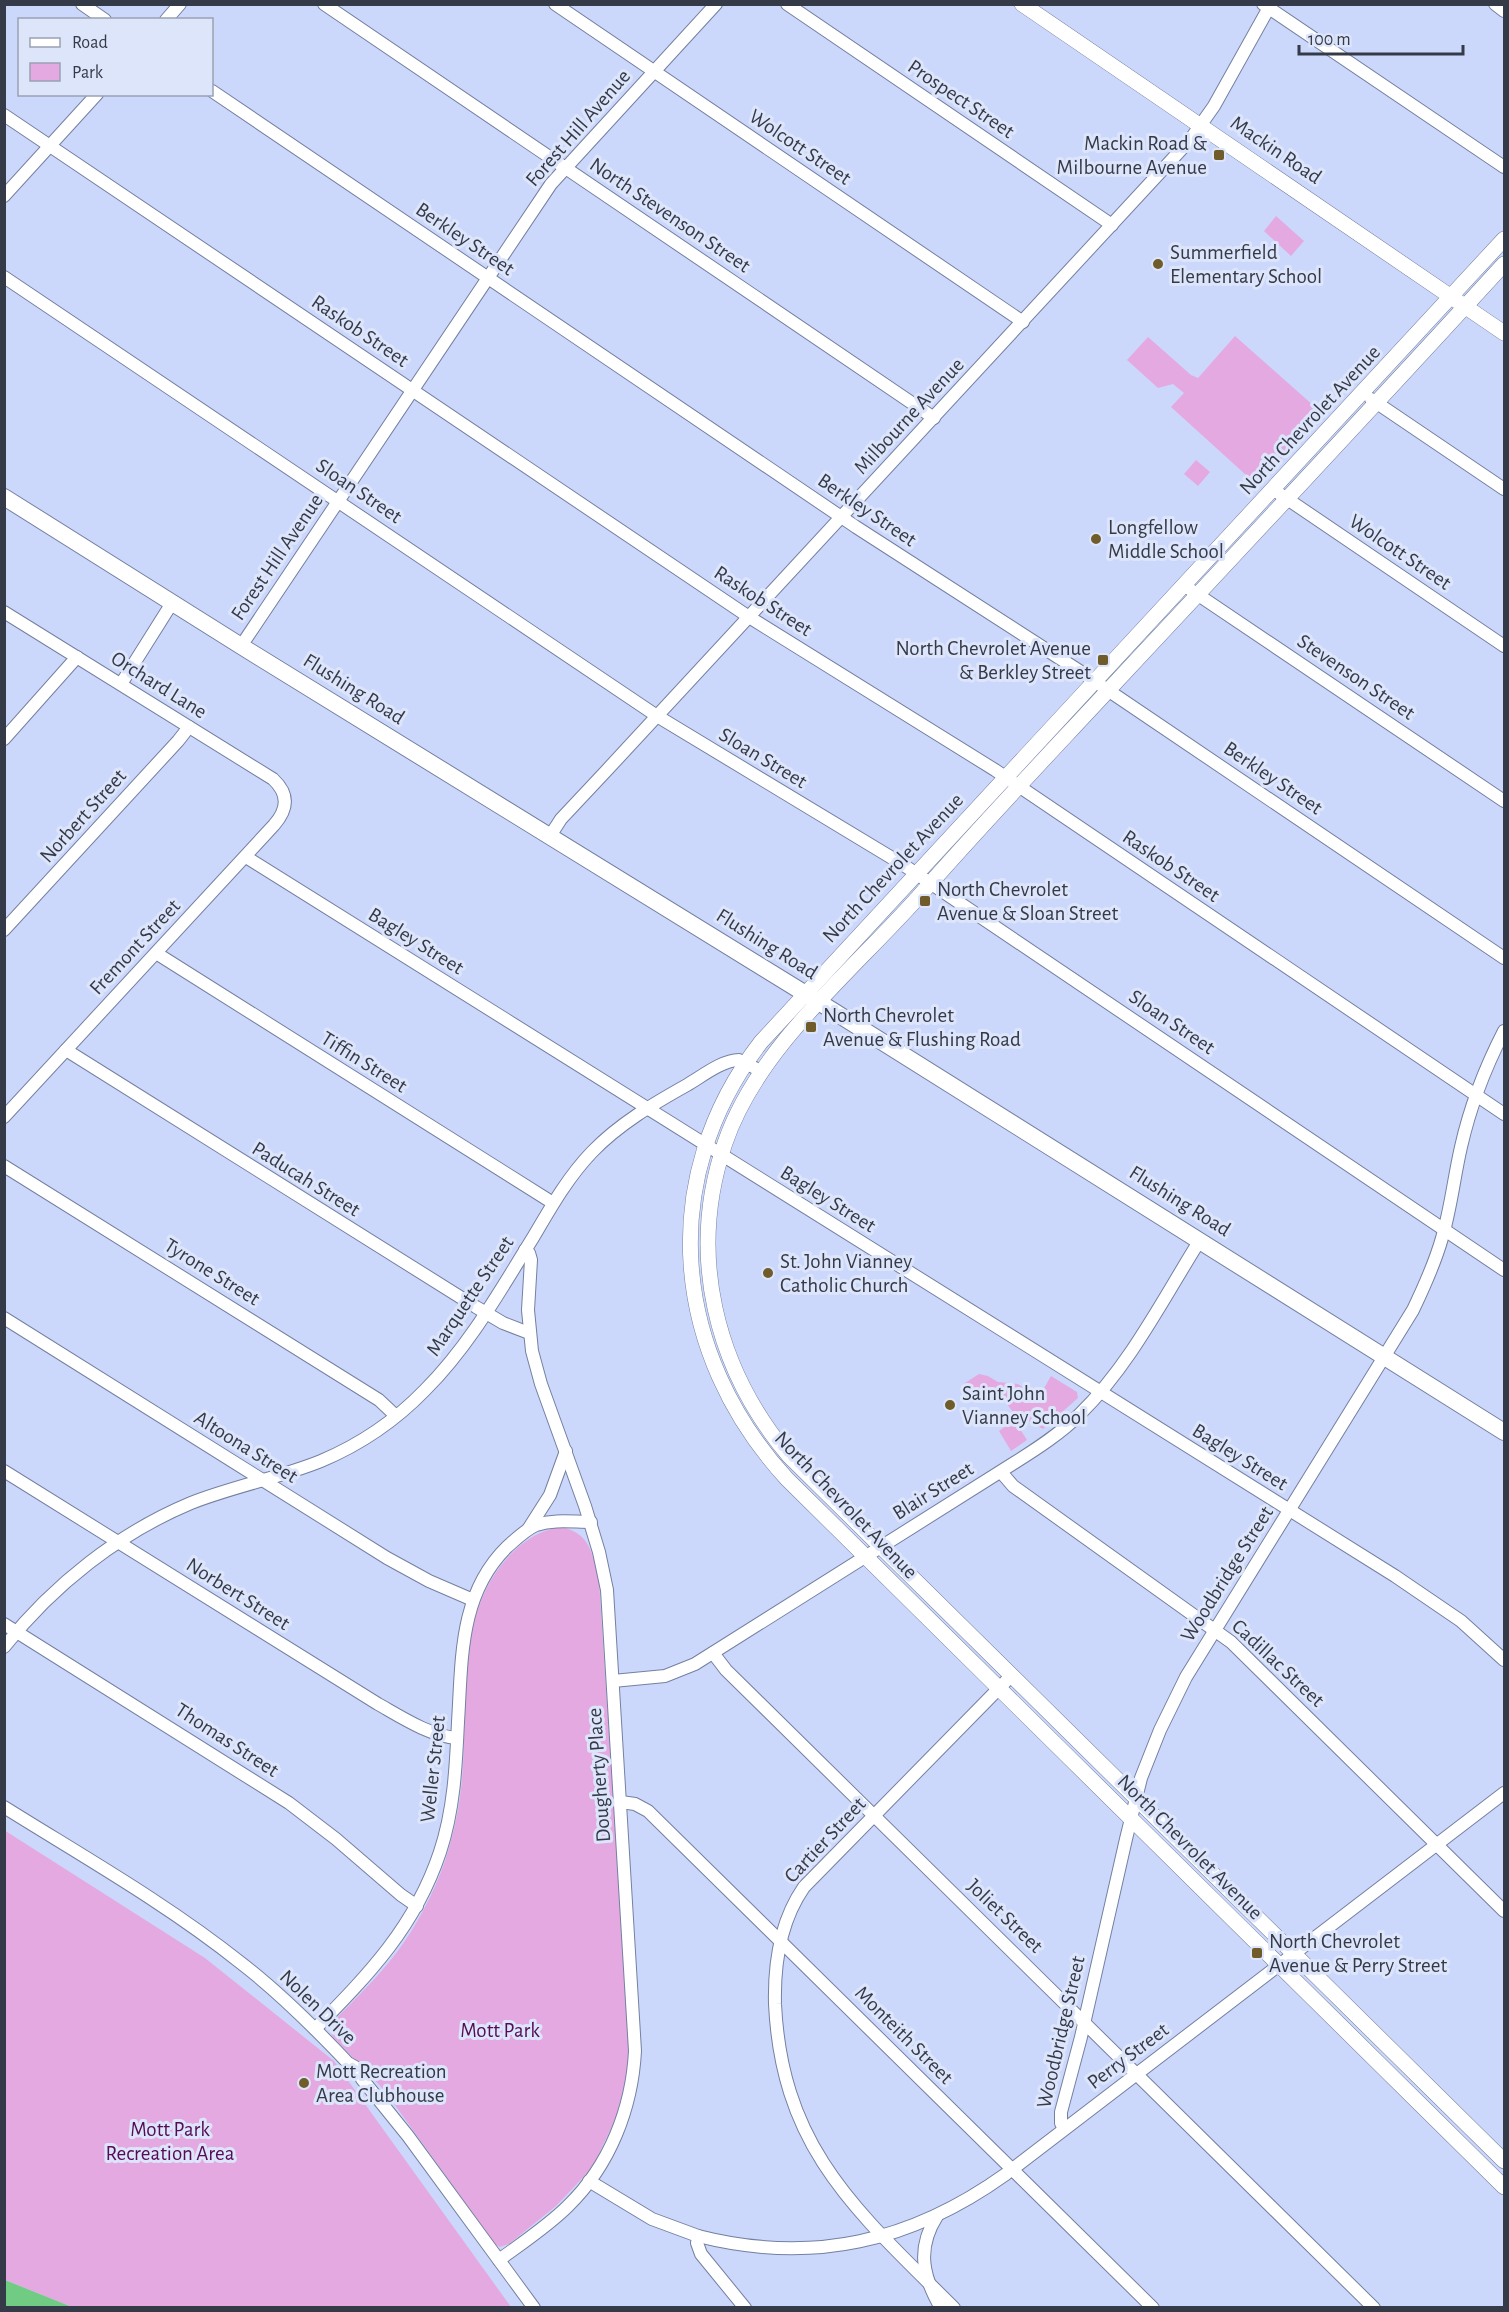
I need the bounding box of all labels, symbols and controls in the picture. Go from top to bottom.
legend [18,18,213,96]
scale bar [1299,18,1462,56]
text: 100 m [1308,31,1351,49]
text: Road [72,34,108,52]
street label: Prospect Street [904,56,1018,142]
text: Park [72,64,104,82]
street label: Forest Hill Avenue [522,66,634,190]
street label: Wolcott Street [745,105,855,189]
street label: Mackin Road [1227,112,1325,188]
place label: Mackin Road & Milbourne Avenue [1057,133,1207,178]
marker: Mackin Road & Milbourne Avenue [1212,148,1226,162]
street label: North Stevenson Street [586,154,754,277]
street label: Berkley Street [412,198,518,280]
place label: Summerfield Elementary School [1170,242,1322,287]
marker: Summerfield Elementary School [1151,257,1165,271]
street label: Raskob Street [308,291,413,371]
street label: North Chevrolet Avenue [1236,341,1384,499]
street label: Milbourne Avenue [850,354,968,478]
street label: Sloan Street [312,455,406,527]
street label: Berkley Street [814,469,920,551]
street label: Forest Hill Avenue [227,490,327,624]
street label: Wolcott Street [1345,510,1455,594]
place label: Longfellow Middle School [1108,517,1224,562]
marker: Longfellow Middle School [1089,532,1103,546]
street label: Raskob Street [710,562,816,640]
street label: Stevenson Street [1293,630,1419,724]
place label: North Chevrolet Avenue & Berkley Street [895,638,1091,683]
street label: Orchard Lane [107,647,211,723]
street label: Flushing Road [300,650,408,728]
marker: North Chevrolet Avenue & Berkley Street [1096,653,1110,667]
street label: Sloan Street [715,724,811,792]
street label: Berkley Street [1220,737,1326,819]
street label: Norbert Street [36,765,130,867]
street label: North Chevrolet Avenue [819,789,967,947]
street label: Raskob Street [1119,826,1224,906]
place label: North Chevrolet Avenue & Sloan Street [937,879,1118,924]
marker: North Chevrolet Avenue & Sloan Street [918,894,932,908]
street label: Fremont Street [86,895,185,999]
street label: Bagley Street [365,903,468,979]
street label: Flushing Road [713,905,821,983]
street label: Sloan Street [1125,986,1219,1058]
place label: North Chevrolet Avenue & Flushing Road [823,1005,1021,1050]
marker: North Chevrolet Avenue & Flushing Road [804,1020,818,1034]
street label: Tiffin Street [317,1027,411,1097]
street label: Paducah Street [248,1137,364,1221]
street label: Bagley Street [777,1161,880,1237]
street label: Flushing Road [1126,1162,1234,1240]
street label: Marquette Street [422,1232,518,1360]
street label: Tyrone Street [161,1234,264,1310]
place label: St. John Vianney Catholic Church [780,1251,912,1296]
marker: St. John Vianney Catholic Church [761,1266,775,1280]
place label: Saint John Vianney School [962,1383,1086,1428]
marker: Saint John Vianney School [943,1398,957,1412]
street label: Altoona Street [191,1407,302,1487]
street label: Bagley Street [1189,1419,1292,1495]
street label: North Chevrolet Avenue [771,1427,921,1583]
street label: Blair Street [889,1458,977,1524]
street label: Woodbridge Street [1177,1502,1277,1645]
street label: Norbert Street [183,1554,294,1634]
street label: Cadillac Street [1228,1615,1328,1711]
street label: Thomas Street [172,1699,283,1781]
street label: Dougherty Place [584,1707,614,1843]
street label: Weller Street [417,1714,449,1823]
street label: North Chevrolet Avenue [1113,1770,1267,1924]
street label: Cartier Street [780,1793,870,1887]
street label: Joliet Street [963,1875,1047,1957]
place label: North Chevrolet Avenue & Perry Street [1269,1931,1447,1976]
marker: North Chevrolet Avenue & Perry Street [1250,1946,1264,1960]
street label: Woodbridge Street [1033,1954,1089,2110]
street label: Nolen Drive [276,1966,360,2048]
street label: Monteith Street [851,1982,957,2088]
street label: Perry Street [1084,2019,1173,2093]
park label: Mott Park [460,2020,540,2041]
place label: Mott Recreation Area Clubhouse [316,2061,447,2106]
marker: Mott Recreation Area Clubhouse [297,2076,311,2090]
park label: Mott Park Recreation Area [106,2119,235,2164]

